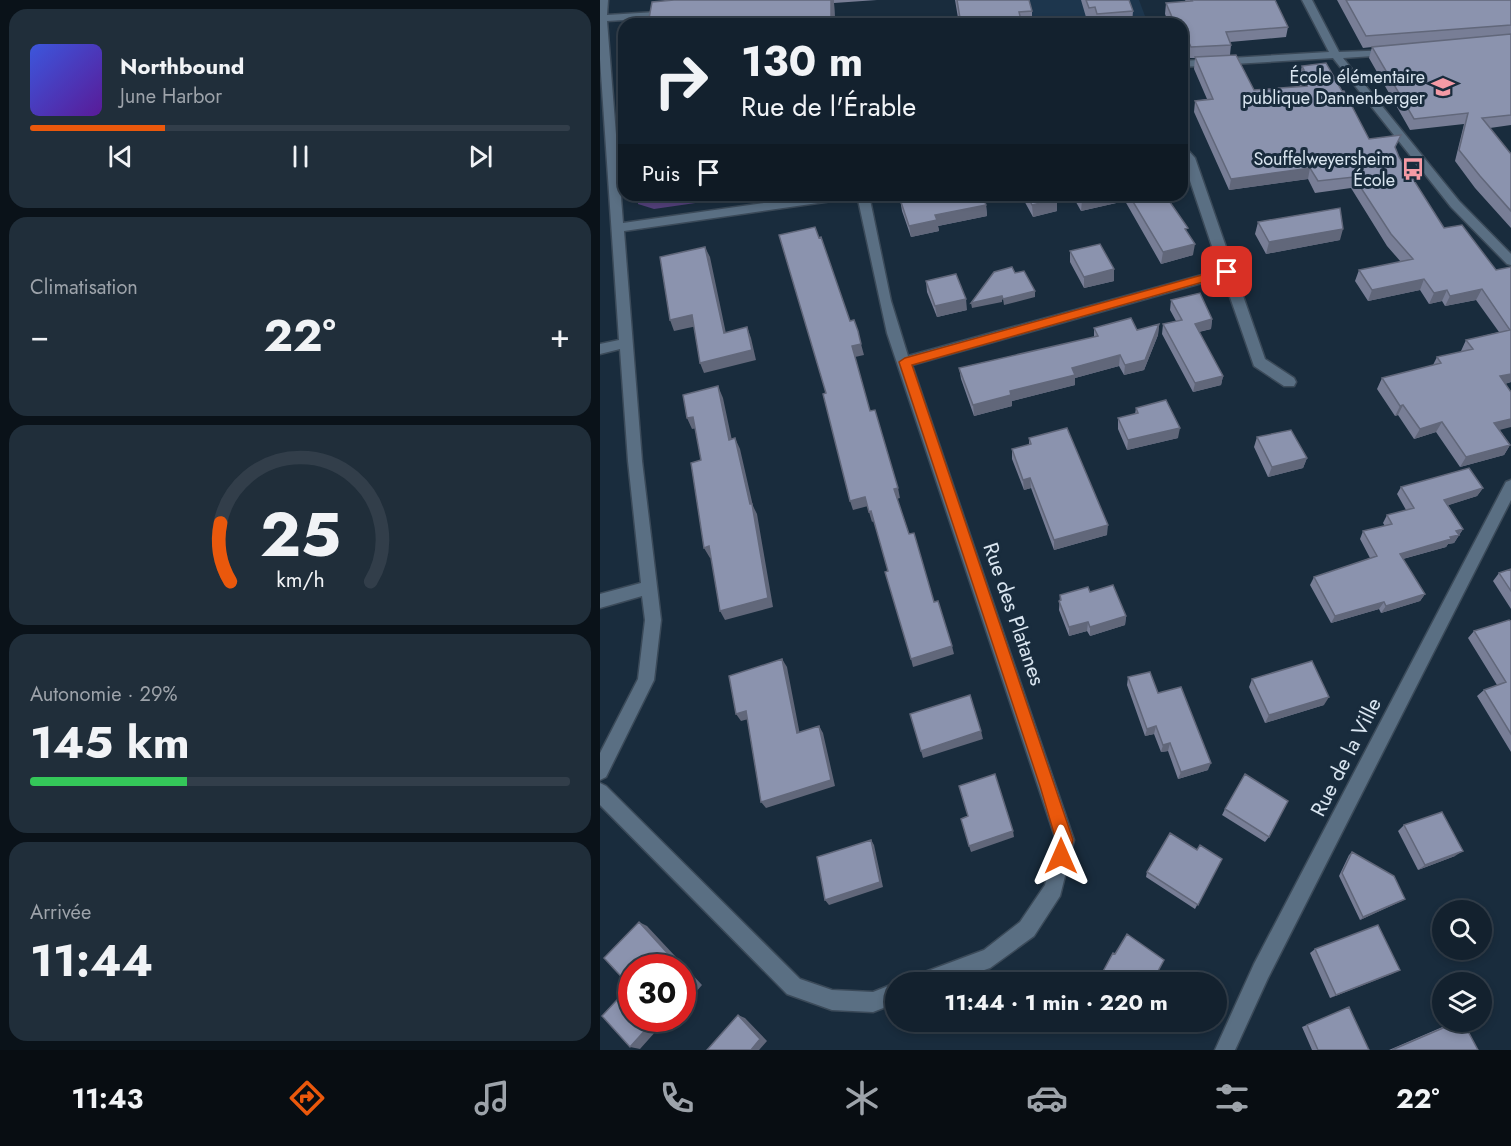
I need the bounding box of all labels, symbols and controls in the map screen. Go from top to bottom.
text: 130 m [741,31,863,92]
icon: right [642,42,720,120]
text: Northbound [120,50,244,82]
place label: École élémentaire publique Dannenberger [1242,64,1426,111]
school or university icon: École élémentaire publique Dannenberger [1430,74,1456,100]
text: June Harbor [120,82,222,111]
text: Rue de l'Érable [741,87,916,126]
icon: previous [104,140,137,173]
icon: pause [284,140,317,173]
icon: next [464,140,497,173]
place label: Souffelweyersheim École [1253,146,1395,193]
icon: arrive [692,156,725,189]
bus stop icon: Souffelweyersheim École [1400,156,1426,182]
text: Puis [642,157,680,189]
pin [1201,246,1252,297]
icon: arrive [1210,255,1243,288]
text: Climatisation [30,273,138,302]
text: 22° [263,303,336,368]
text: − [30,312,49,359]
text: + [550,312,570,359]
text: 25 [259,489,341,579]
street label: Rue des Platanes [976,539,1052,689]
text: km/h [276,564,324,595]
text: Autonomie · 29% [30,680,177,709]
street label: Rue de la Ville [1303,692,1389,822]
text: 145 km [30,710,190,775]
position arrow [1029,824,1093,888]
text: Arrivée [30,898,91,927]
map controls [1432,900,1492,1032]
button: search [1432,900,1492,960]
text: 11:44 [30,928,153,993]
speed limit sign: 30 [618,954,696,1032]
button: layers [1432,972,1492,1032]
text: 11:44 · 1 min · 220 m [944,986,1168,1018]
icon: directions [286,1077,328,1119]
icon: music [471,1077,513,1119]
icon: phone [656,1077,698,1119]
icon: climate [841,1077,883,1119]
icon: car [1026,1077,1068,1119]
icon: filters [1211,1077,1253,1119]
text: 11:43 [71,1079,143,1118]
text: 22° [1396,1079,1440,1118]

